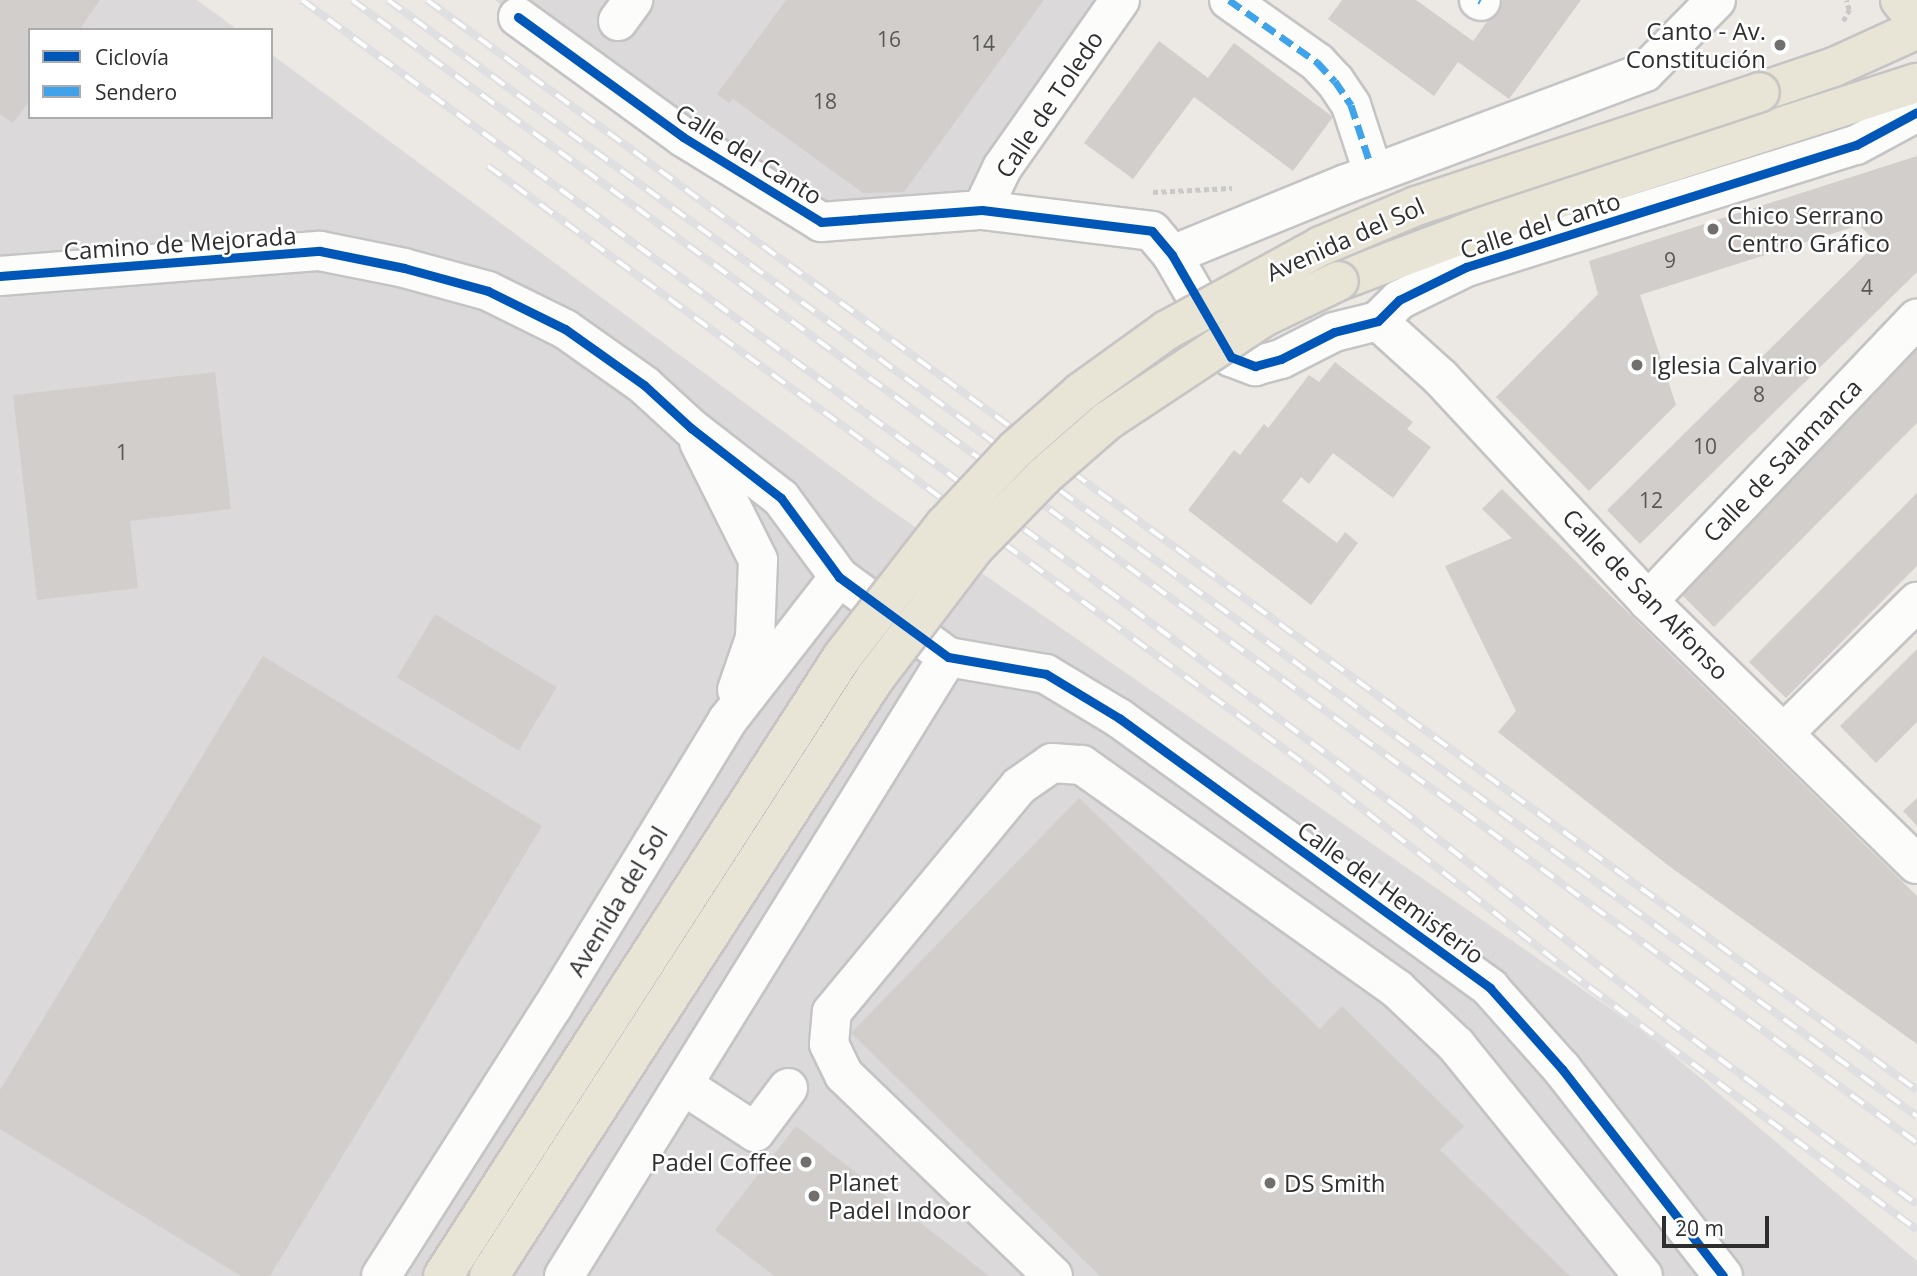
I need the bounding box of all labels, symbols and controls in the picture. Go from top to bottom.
place label: Canto - Av. Constitución [1626,17,1766,73]
street label: Calle de Toledo [989,25,1109,183]
house number: 16 [877,26,901,52]
legend [28,28,273,119]
house number: 14 [971,30,995,56]
marker: Canto - Av. Constitución [1772,37,1788,53]
text: Ciclovía [95,43,169,71]
text: Sendero [95,78,177,106]
house number: 18 [813,88,837,114]
street label: Calle del Canto [671,98,827,210]
street label: Calle del Canto [1456,186,1624,264]
street label: Avenida del Sol [1262,191,1428,287]
place label: Chico Serrano Centro Gráfico [1727,201,1890,257]
street label: Camino de Mejorada [63,221,297,265]
marker: Chico Serrano Centro Gráfico [1705,221,1721,237]
house number: 9 [1664,247,1676,273]
house number: 4 [1861,274,1873,300]
place label: Iglesia Calvario [1651,351,1817,379]
marker: Iglesia Calvario [1629,357,1645,373]
street label: Calle de Salamanca [1697,372,1867,548]
house number: 8 [1753,381,1765,407]
house number: 10 [1693,433,1717,459]
house number: 1 [116,439,128,465]
house number: 12 [1639,487,1663,513]
street label: Calle de San Alfonso [1557,503,1735,685]
street label: Calle del Hemisferio [1292,815,1490,969]
street label: Avenida del Sol [561,821,673,981]
place label: Padel Coffee [651,1148,792,1176]
marker: Padel Coffee [798,1154,814,1170]
place label: Planet Padel Indoor [828,1168,971,1224]
place label: DS Smith [1284,1169,1386,1197]
marker: DS Smith [1262,1175,1278,1191]
marker: Planet Padel Indoor [806,1188,822,1204]
scale bar [1665,1202,1772,1246]
text: 20 m [1675,1214,1724,1242]

